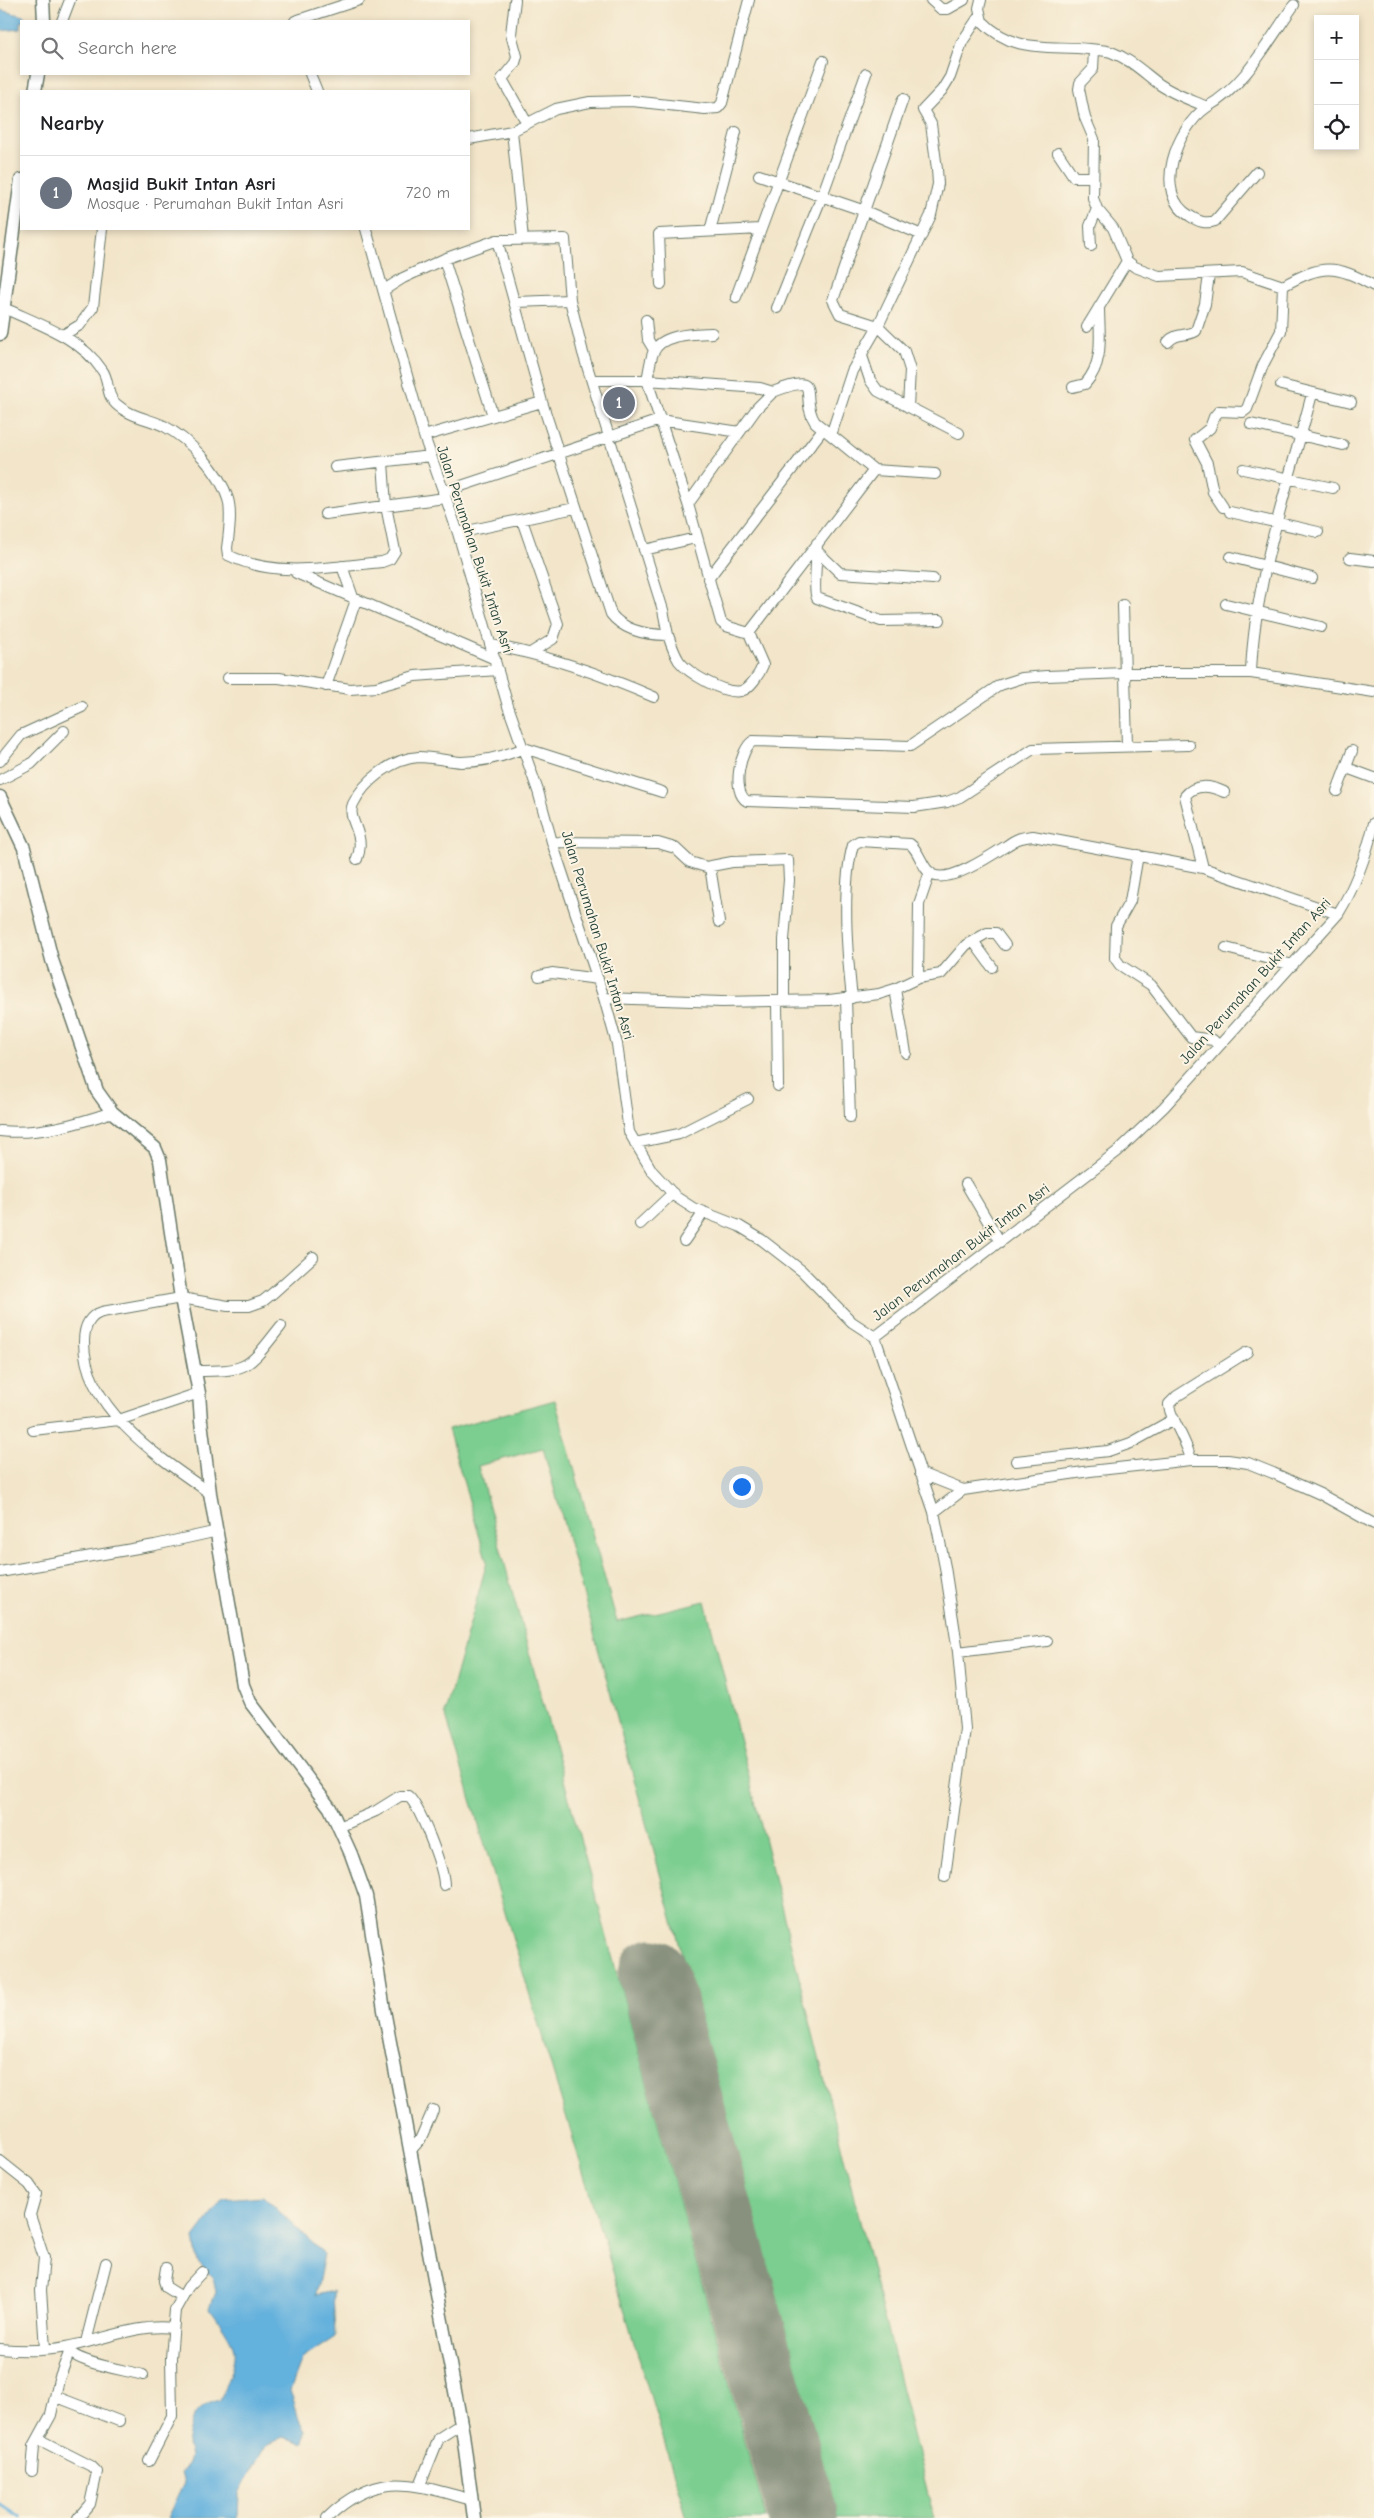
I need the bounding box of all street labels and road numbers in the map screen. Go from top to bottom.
street label: Jalan Perumahan Bukit Intan Asri [433,443,517,655]
street label: Jalan Perumahan Bukit Intan Asri [558,828,638,1042]
street label: Jalan Perumahan Bukit Intan Asri [1176,894,1334,1068]
street label: Jalan Perumahan Bukit Intan Asri [869,1179,1053,1325]

